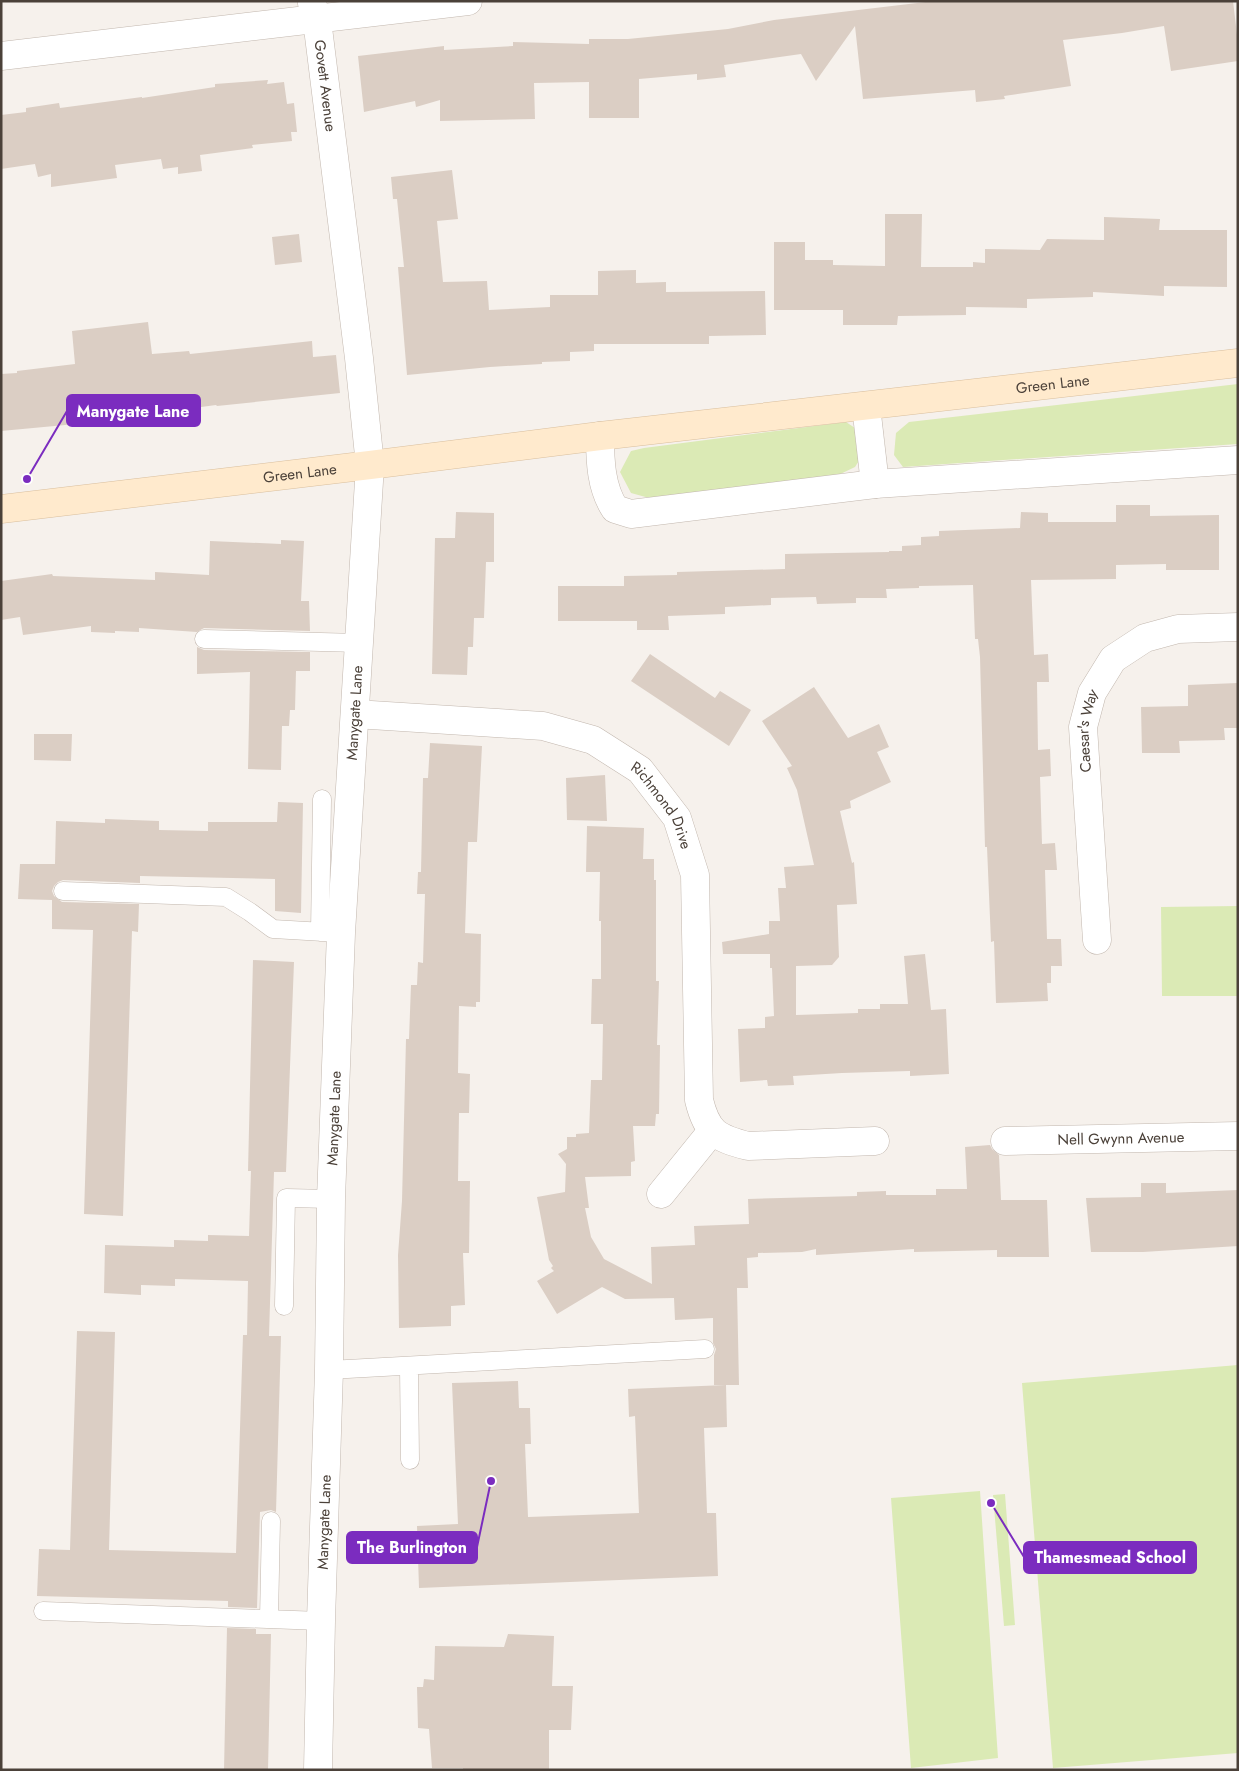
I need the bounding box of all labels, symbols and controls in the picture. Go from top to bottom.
street label: Govett Avenue [309,39,342,133]
street label: Green Lane [1015,369,1091,399]
callout: Manygate Lane [67,395,200,426]
text: Manygate Lane [77,400,189,423]
street label: Green Lane [262,458,338,489]
street label: Manygate Lane [341,665,369,761]
street label: Caesar's Way [1072,684,1103,773]
street label: Richmond Drive [627,756,697,852]
street label: Manygate Lane [321,1070,347,1166]
street label: Nell Gwynn Avenue [1057,1126,1185,1151]
street label: Manygate Lane [312,1474,337,1570]
callout: The Burlington [347,1532,477,1563]
text: The Burlington [357,1536,467,1559]
callout: Thamesmead School [1024,1542,1196,1573]
text: Thamesmead School [1034,1546,1186,1569]

